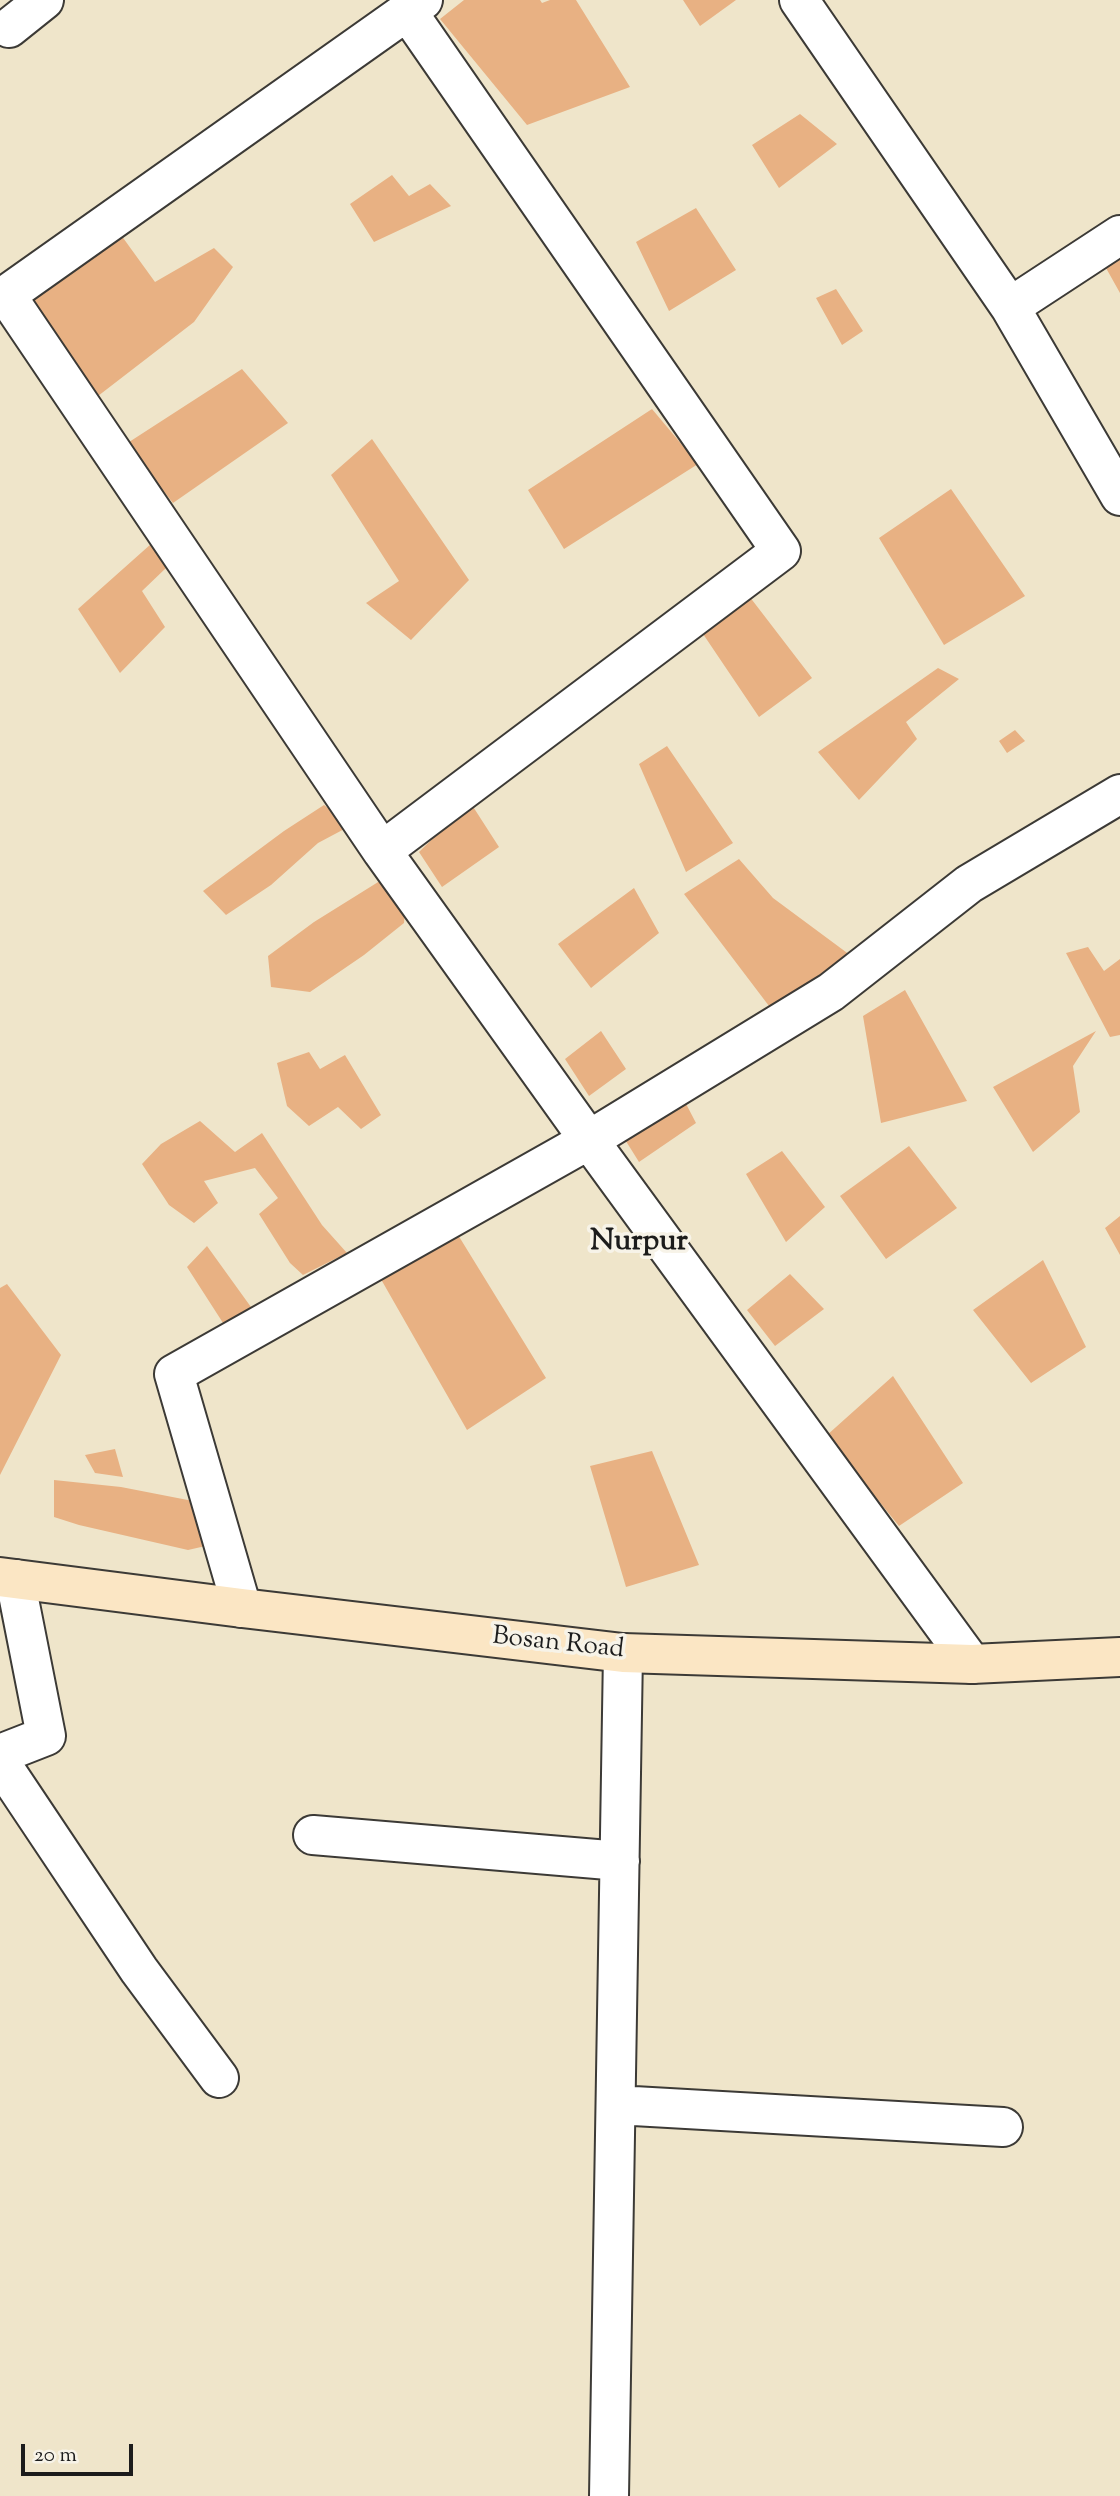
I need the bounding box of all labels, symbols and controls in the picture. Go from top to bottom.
district label: Nurpur [590,1226,688,1262]
street label: Bosan Road [491,1623,625,1667]
scale bar [24,2430,136,2474]
text: 20 m [34,2441,77,2471]

